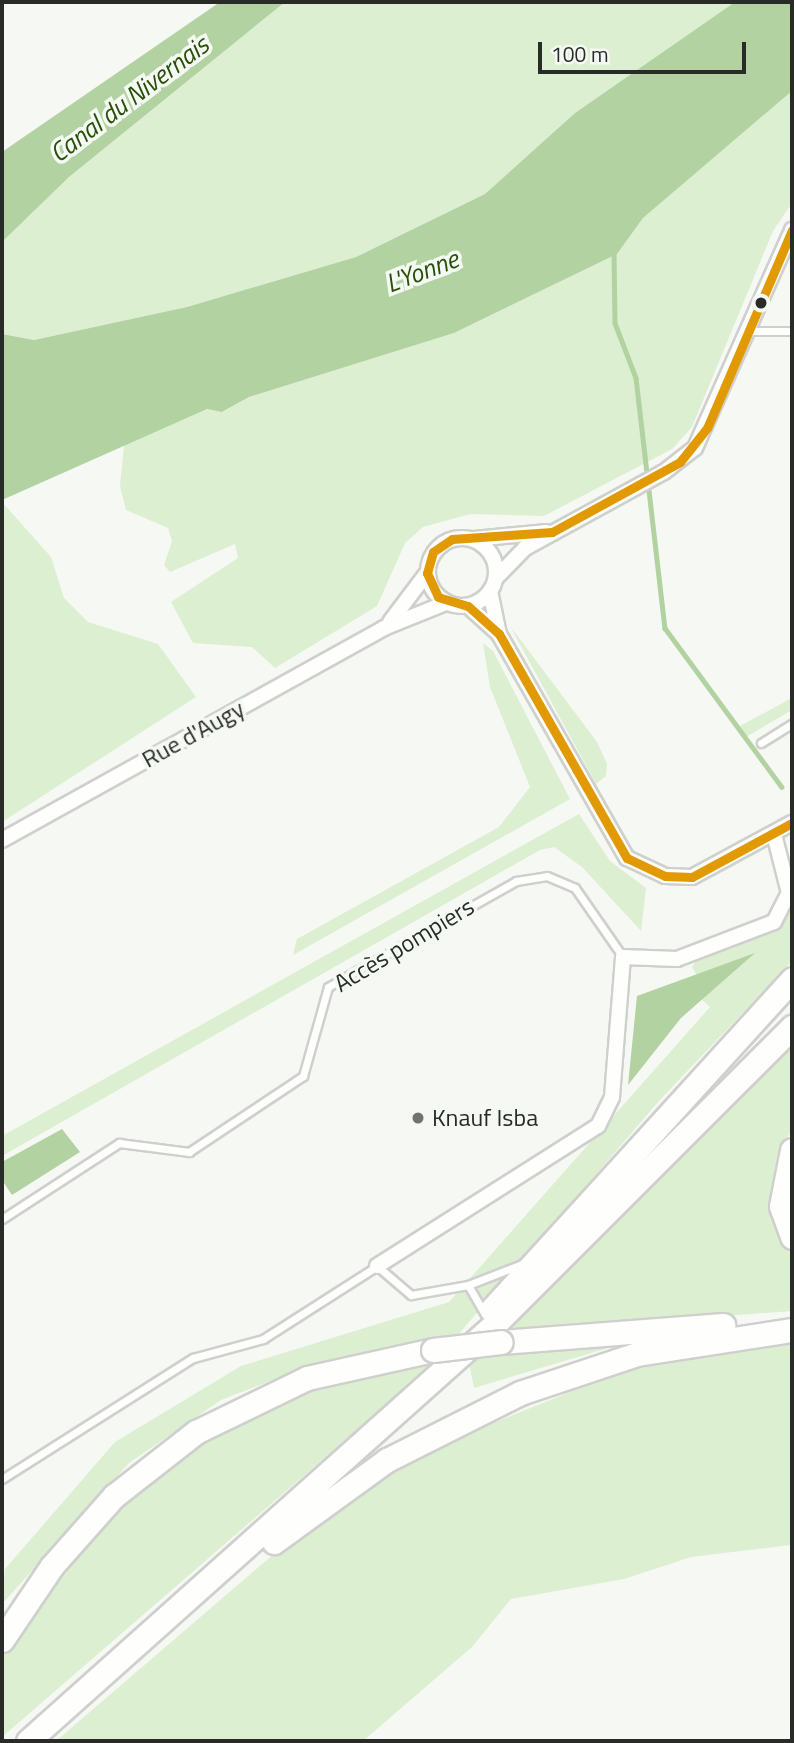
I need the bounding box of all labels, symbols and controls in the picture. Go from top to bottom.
scale bar [542,28,750,72]
water label: Canal du Nivernais [43,29,215,169]
text: 100 m [551,38,608,70]
water label: L'Yonne [381,243,463,299]
unlabelled marker [754,296,768,310]
street label: Rue d'Augy [137,694,249,774]
street label: Accès pompiers [329,892,479,998]
place label: Knauf Isba [432,1104,538,1132]
marker: Knauf Isba [410,1110,426,1126]

